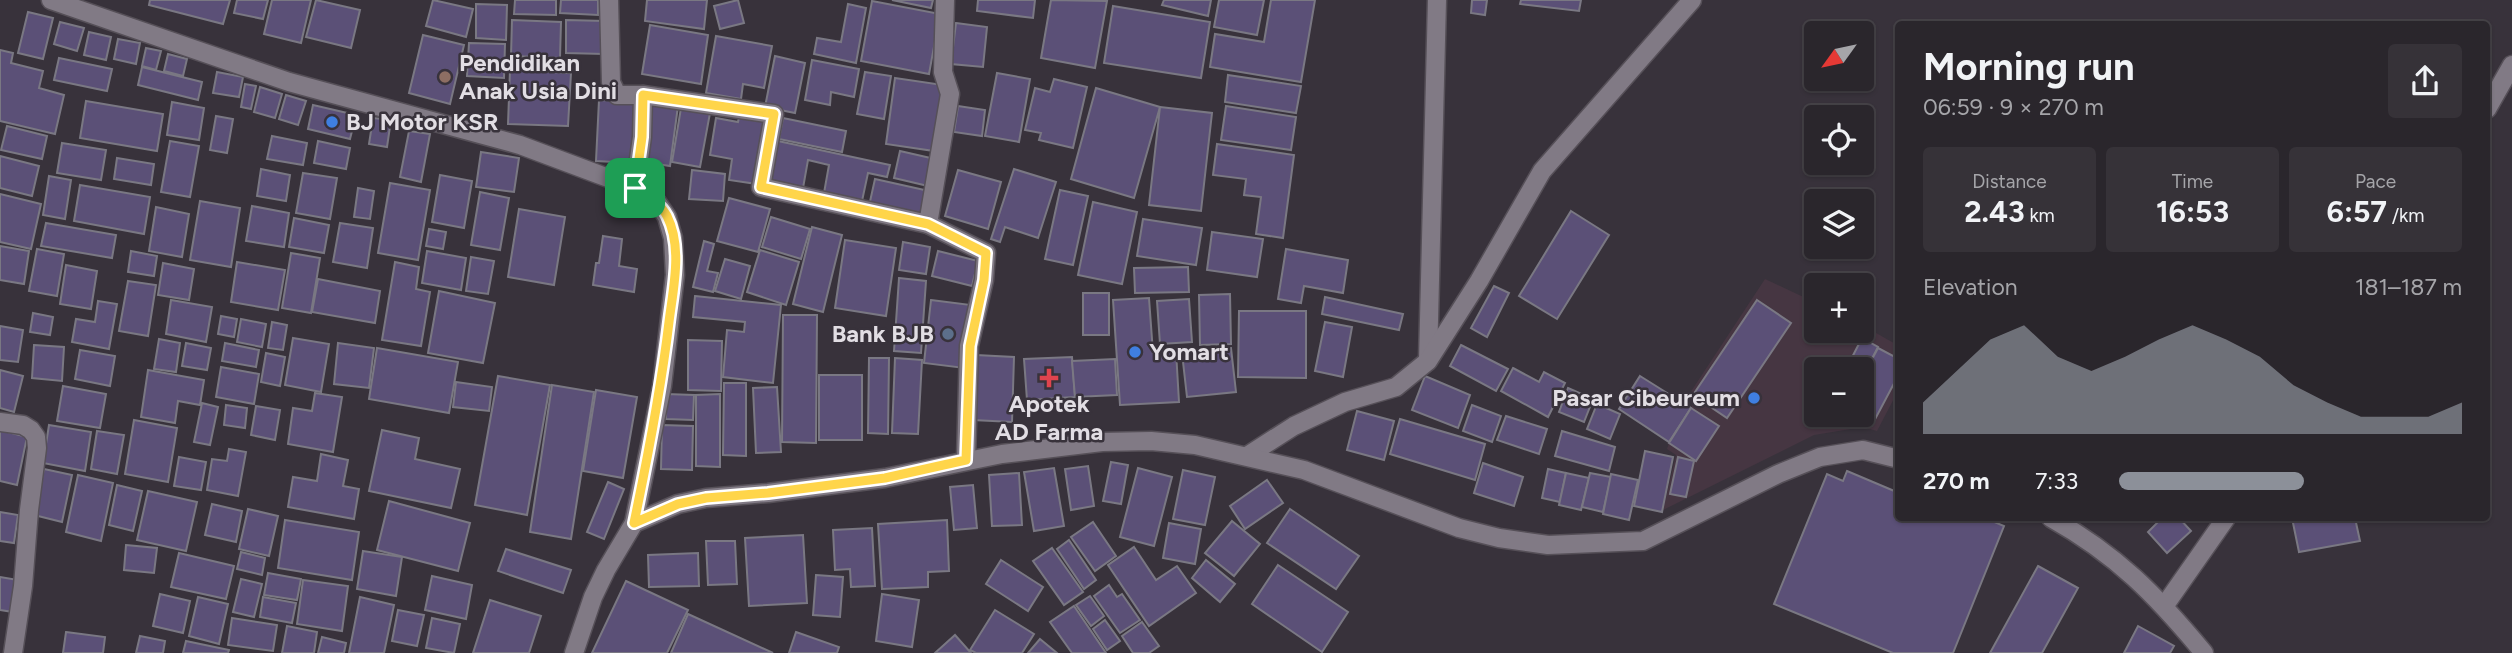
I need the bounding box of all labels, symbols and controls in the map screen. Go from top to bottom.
north arrow [1804,21,1874,91]
map controls [1804,21,1874,427]
text: Morning run [1923,44,2135,90]
button: share [2388,44,2462,118]
place label: Pendidikan Anak Usia Dini [459,48,617,105]
marker: Pendidikan Anak Usia Dini [437,69,453,85]
text: 06:59 · 9 × 270 m [1923,93,2104,121]
button: locate [1804,105,1874,175]
place label: BJ Motor KSR [346,107,498,136]
marker: BJ Motor KSR [324,114,340,130]
pin [605,158,665,218]
icon: arrive [616,169,654,207]
text: Distance [1972,170,2047,193]
text: Time [2172,170,2213,193]
text: Pace [2355,170,2396,193]
button: layers [1804,189,1874,259]
text: 2.43 [1964,193,2025,230]
text: 16:53 [2156,193,2229,230]
text: 6:57 [2326,193,2387,230]
text: km [2025,204,2055,227]
text: /km [2387,204,2425,227]
button: + [1804,273,1874,343]
text: Elevation [1923,273,2018,301]
text: 181–187 m [2355,273,2462,301]
place label: Bank BJB [832,319,934,348]
marker: Bank BJB [940,326,956,342]
place label: Yomart [1149,337,1229,366]
marker: Yomart [1127,344,1143,360]
button: − [1804,357,1874,427]
marker: Apotek AD Farma [1041,370,1057,386]
place label: Pasar Cibeureum [1552,383,1740,412]
place label: Apotek AD Farma [995,389,1103,446]
marker: Pasar Cibeureum [1746,390,1762,406]
text: 270 m [1923,467,1990,495]
text: 7:33 [2035,467,2078,495]

